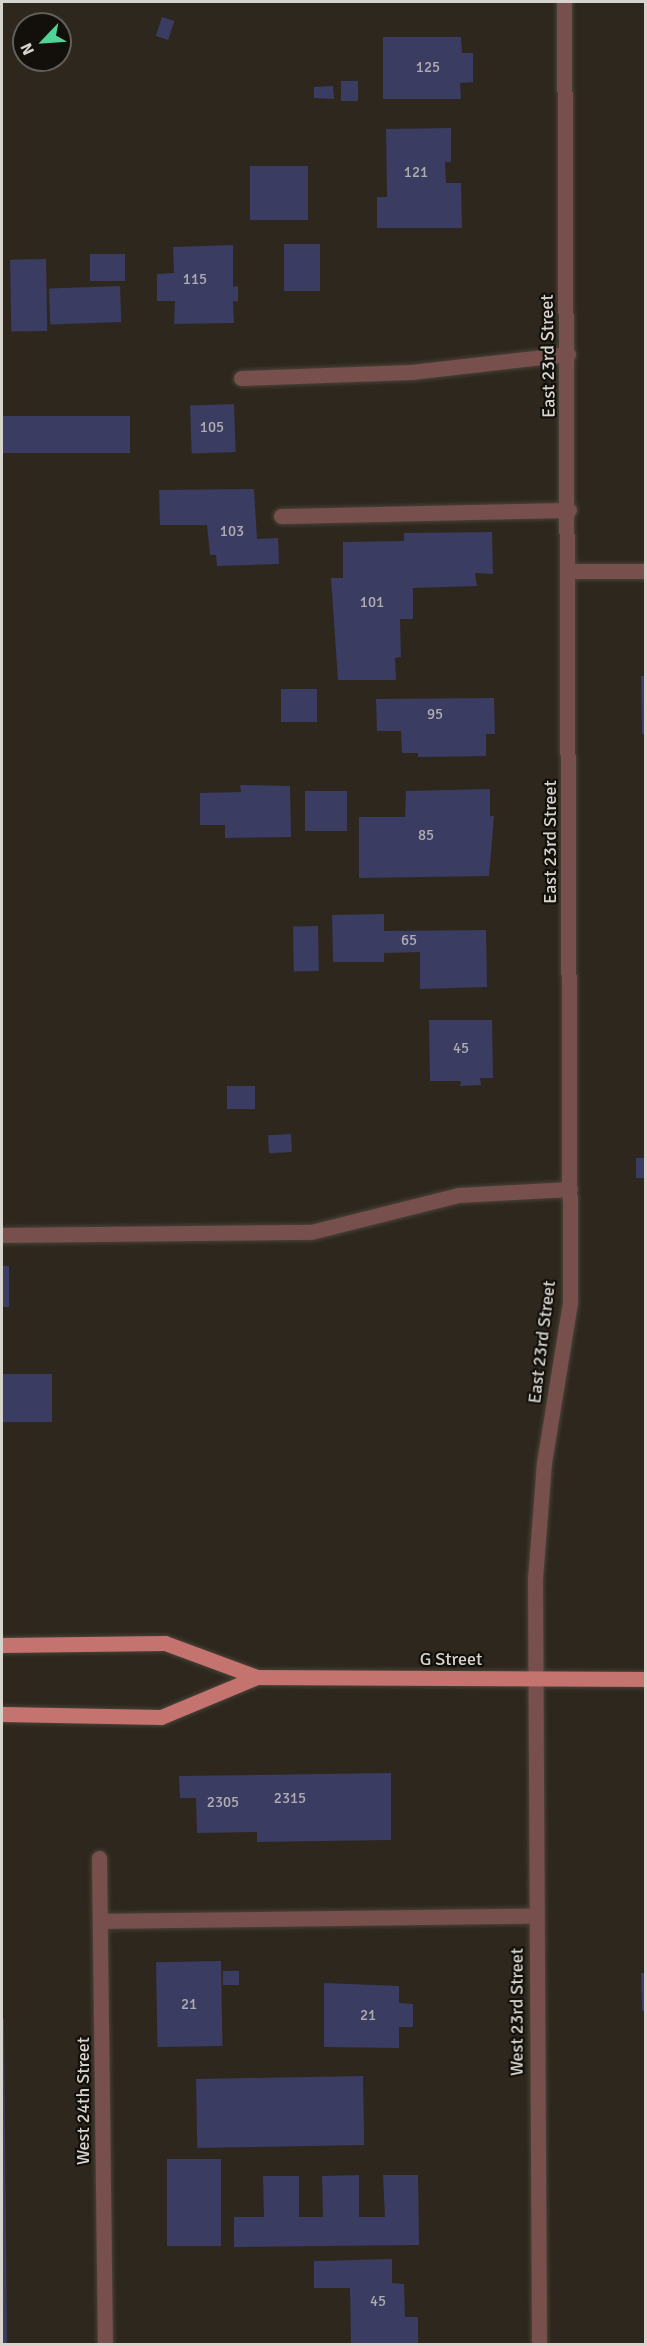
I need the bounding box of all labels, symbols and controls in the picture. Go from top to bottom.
north arrow [12,12,72,72]
text: N [16,39,39,58]
house number: 125 [416,59,440,77]
house number: 121 [404,164,428,182]
house number: 115 [183,271,207,289]
street label: East 23rd Street [536,294,560,418]
house number: 105 [200,419,224,437]
house number: 103 [220,523,244,541]
house number: 101 [360,594,384,612]
house number: 95 [427,706,443,724]
street label: East 23rd Street [539,780,561,904]
house number: 85 [418,827,434,845]
house number: 65 [401,932,417,950]
house number: 45 [453,1040,469,1058]
street label: East 23rd Street [524,1279,560,1405]
street label: G Street [420,1648,482,1670]
house number: 2315 [274,1790,306,1808]
house number: 2305 [207,1794,239,1812]
street label: West 23rd Street [506,1948,528,2076]
house number: 21 [181,1996,197,2014]
house number: 21 [360,2007,376,2025]
street label: West 24th Street [72,2037,94,2165]
house number: 45 [370,2293,386,2311]

